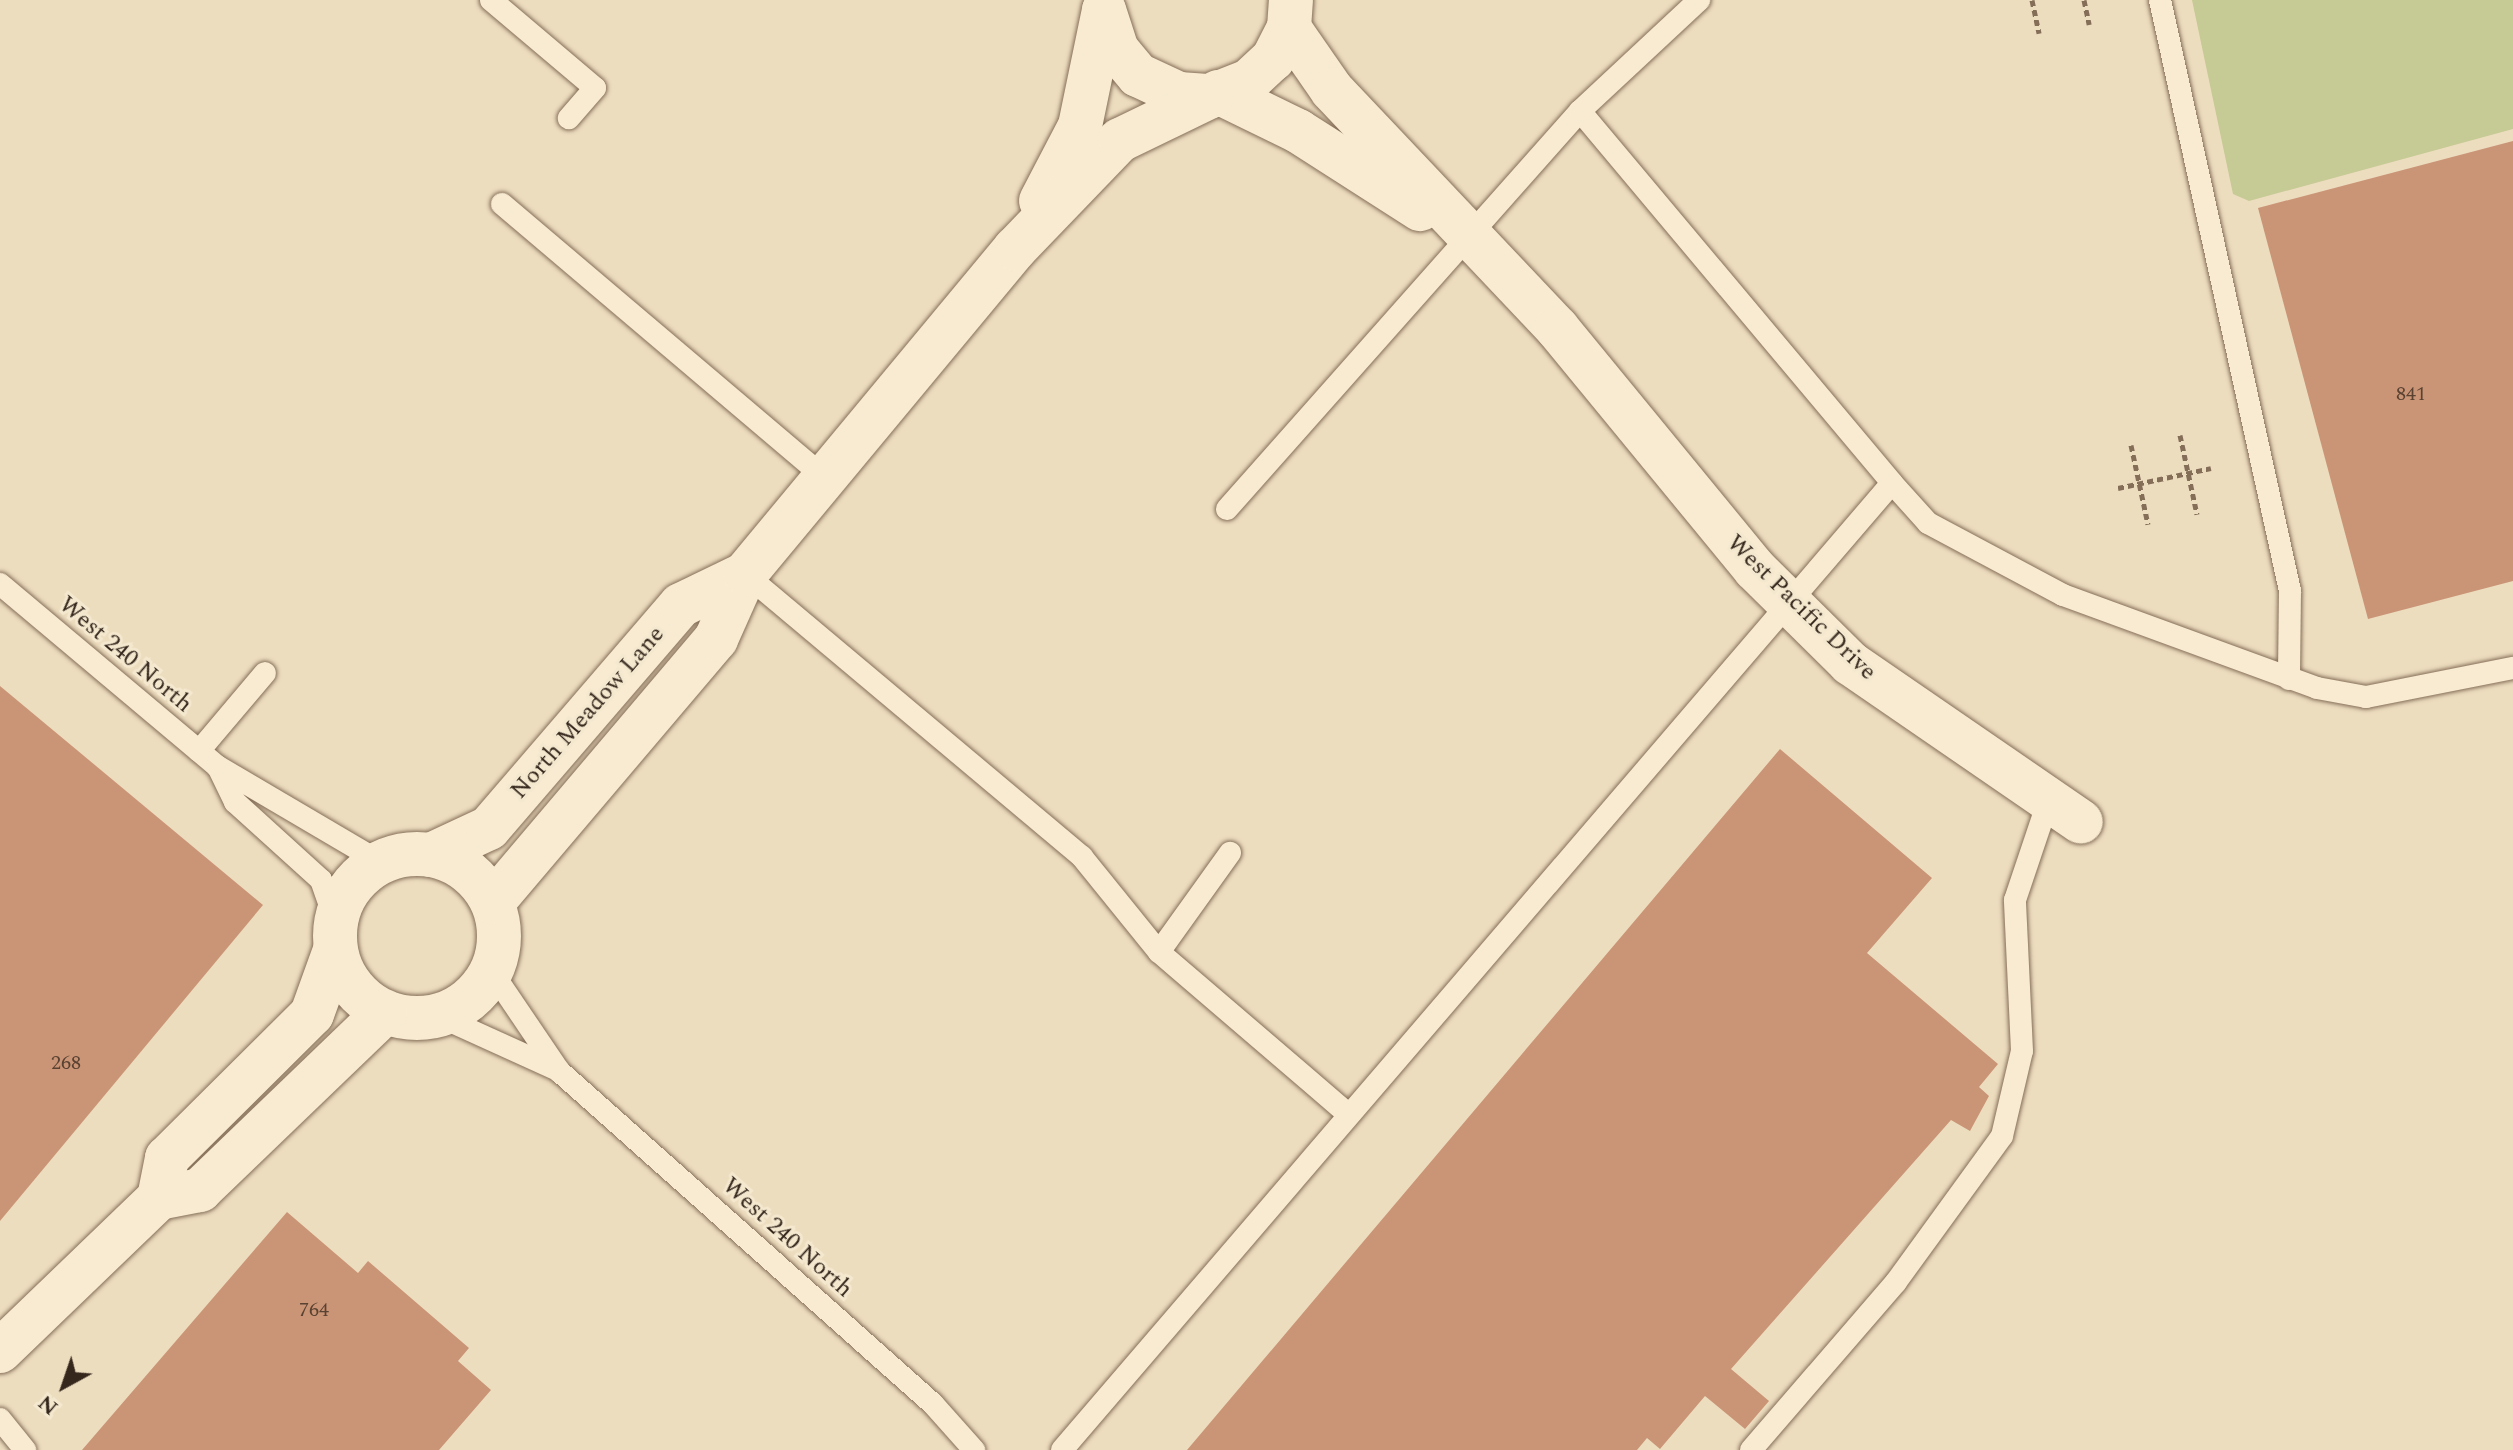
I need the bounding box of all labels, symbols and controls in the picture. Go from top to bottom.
house number: 841 [2396,382,2426,406]
street label: West Pacific Drive [1720,529,1882,687]
street label: West 240 North [52,591,198,719]
street label: North Meadow Lane [505,621,671,805]
house number: 268 [51,1051,81,1075]
street label: West 240 North [716,1172,858,1304]
house number: 764 [299,1298,329,1322]
north arrow [24,1346,104,1426]
text: N [31,1386,66,1423]

